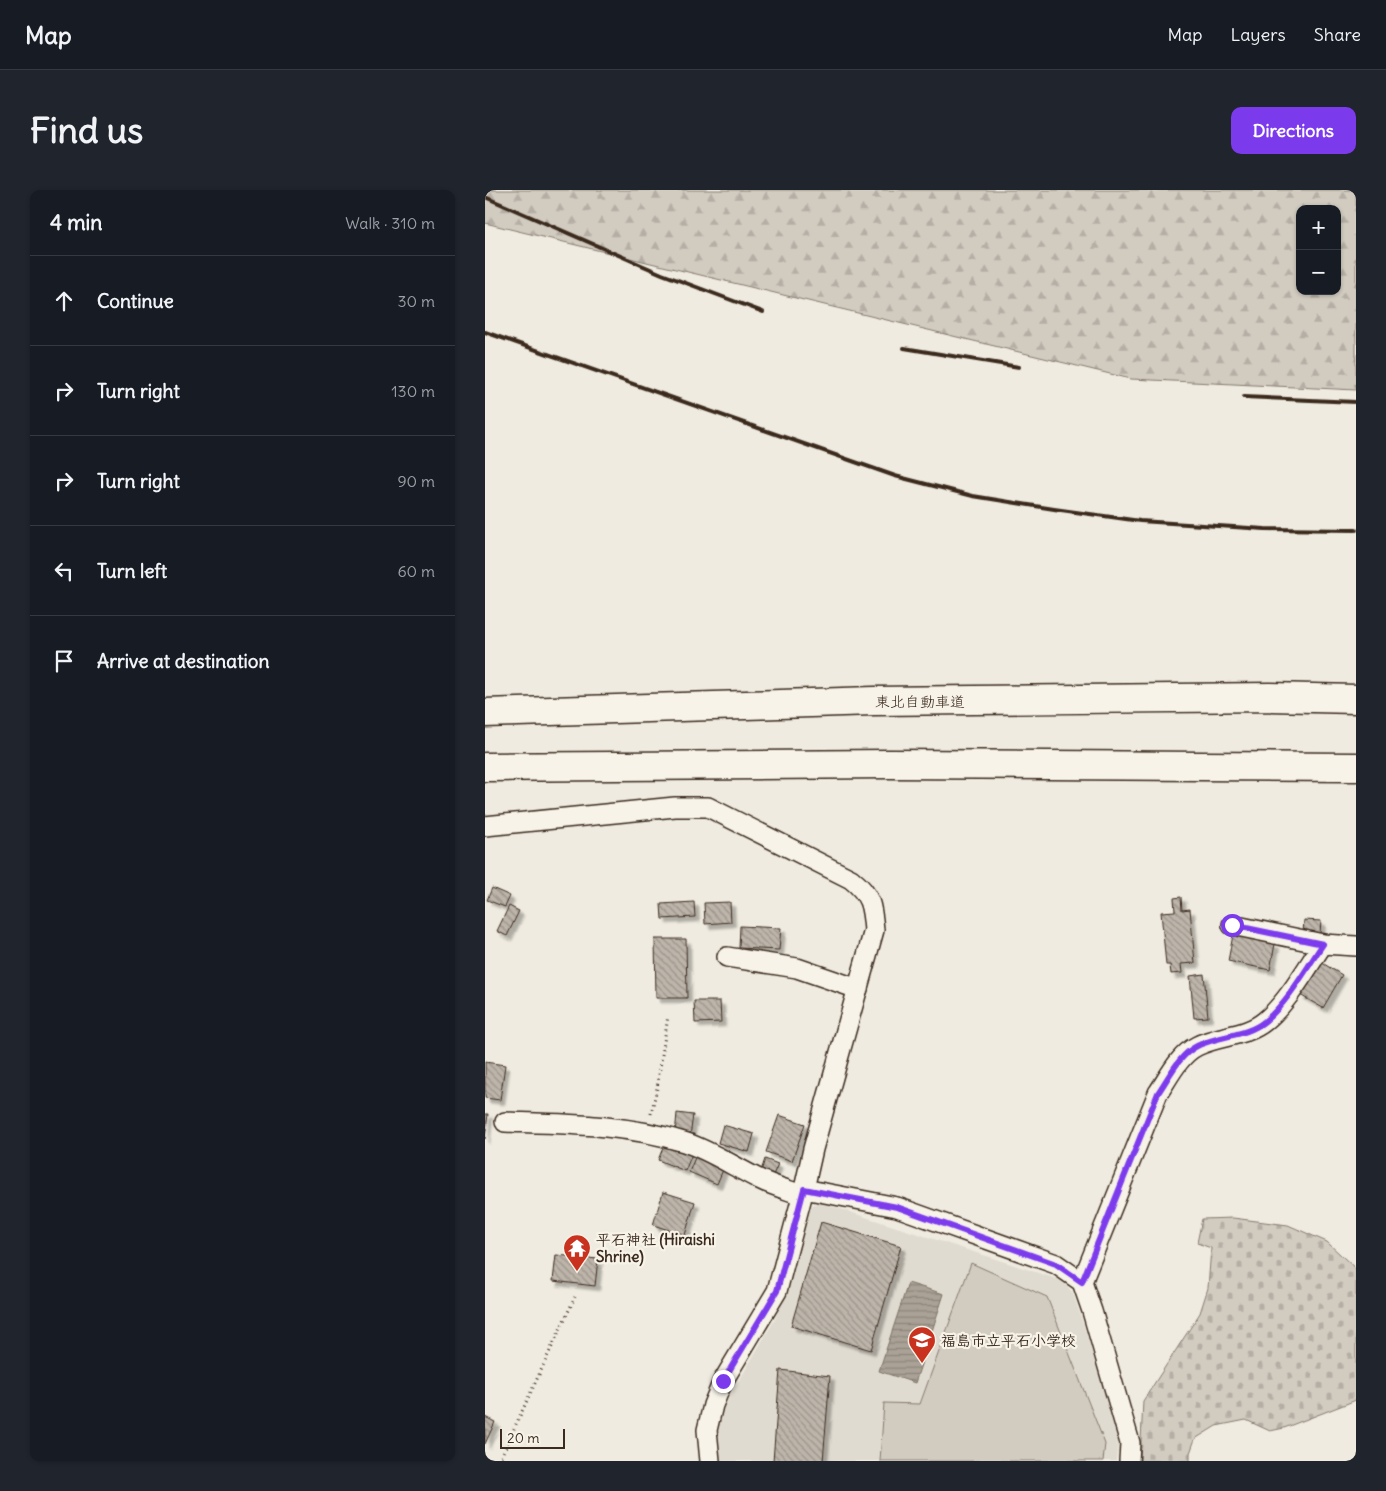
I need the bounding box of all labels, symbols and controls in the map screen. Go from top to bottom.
text: Map [25,20,72,50]
text: Map [1167,23,1202,46]
text: Layers [1230,23,1286,46]
text: Share [1314,23,1361,46]
button: Directions [1231,107,1356,154]
text: Find us [30,108,143,152]
map controls [1296,205,1341,295]
button: + [1296,205,1341,250]
text: 4 min [50,209,102,236]
text: Walk · 310 m [345,213,435,233]
button: − [1296,250,1341,295]
icon: ahead [50,287,78,315]
text: Continue [97,289,174,313]
text: 30 m [398,291,435,311]
icon: right [50,377,78,405]
text: Turn right [97,379,180,403]
text: 130 m [391,381,435,401]
icon: right [50,467,78,495]
text: Turn right [97,469,180,493]
text: 90 m [397,471,435,491]
icon: left [50,557,78,585]
text: Turn left [97,559,167,583]
text: 60 m [397,561,435,581]
icon: arrive [50,647,78,675]
text: Arrive at destination [97,649,270,673]
street label: 東北自動車道 [875,692,965,711]
route start [1221,914,1244,937]
place label: 平石神社 (Hiraishi Shrine) [596,1230,715,1267]
temple icon: 平石神社 (Hiraishi Shrine) [562,1233,592,1272]
school or university icon: 福島市立平石小学校 [907,1325,937,1364]
place label: 福島市立平石小学校 [941,1331,1076,1350]
route end [712,1370,735,1393]
scale bar [500,1426,565,1449]
text: 20 m [507,1429,540,1447]

